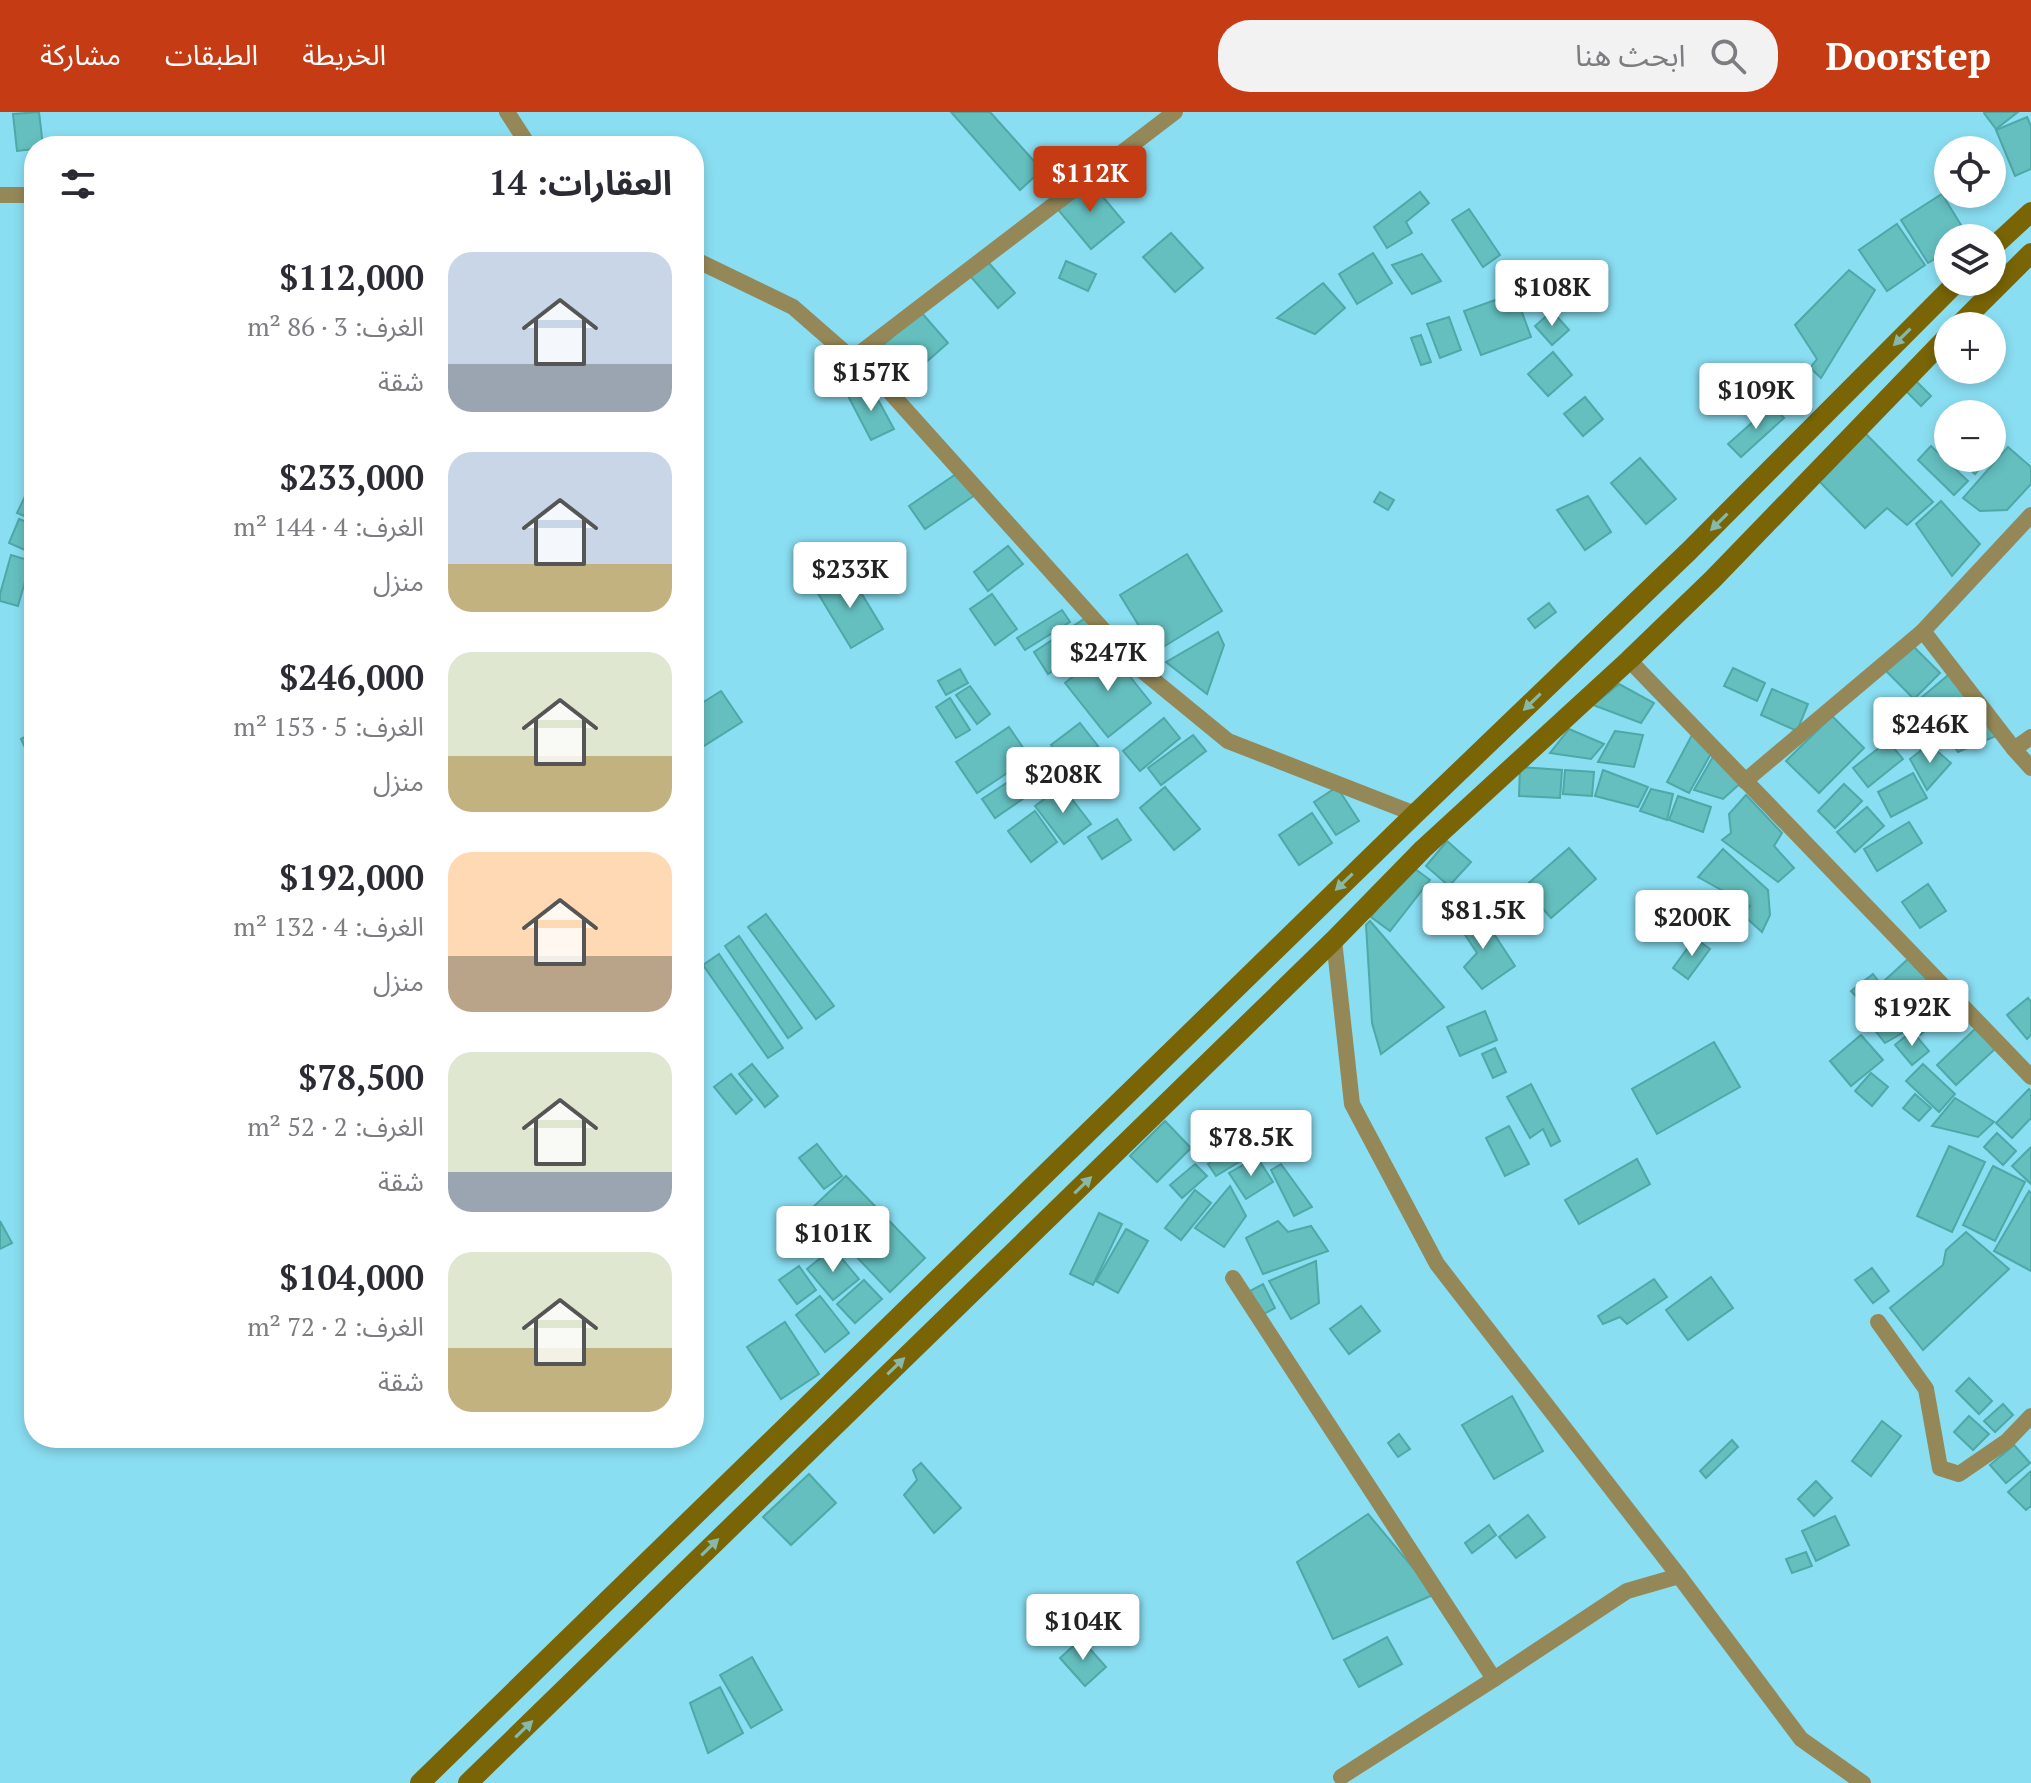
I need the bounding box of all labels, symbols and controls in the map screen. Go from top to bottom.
search box [1218,20,1778,92]
text: Doorstep [1826,31,1991,81]
icon: search [1706,34,1750,78]
text: ابحث هنا [1575,35,1686,75]
text: مشاركة [40,36,121,73]
text: الطبقات [165,36,258,73]
text: الخريطة [302,36,386,73]
map controls [1934,136,2006,472]
button: locate [1934,136,2006,208]
pin: $112K [1034,146,1146,214]
text: $112K [1051,155,1129,189]
text: العقارات: 14 [489,160,672,205]
icon: filters [56,162,100,206]
button: layers [1934,224,2006,296]
text: $112,000 [279,255,424,300]
pin: $108K [1496,260,1608,328]
text: $108K [1513,269,1591,303]
icon: home [512,284,608,380]
text: الغرف: 3 · 86 m² [247,309,424,343]
button: + [1934,312,2006,384]
one-way arrow [1893,327,1912,346]
pin: $157K [815,345,927,413]
text: $157K [832,354,910,388]
pin: $109K [1700,363,1812,431]
text: شقة [378,364,424,398]
text: $109K [1717,372,1795,406]
button: − [1934,400,2006,472]
text: $233,000 [279,455,424,500]
icon: home [512,484,608,580]
text: الغرف: 4 · 144 m² [233,509,424,543]
one-way arrow [1710,512,1729,531]
pin: $233K [794,542,906,610]
text: $233K [811,551,889,585]
text: منزل [373,564,424,598]
pin: $247K [1052,625,1164,693]
text: $247K [1069,634,1147,668]
text: $246,000 [279,655,424,700]
icon: home [512,684,608,780]
one-way arrow [1523,692,1542,711]
pin: $246K [1874,697,1986,765]
text: $246K [1891,706,1969,740]
text: الغرف: 5 · 153 m² [233,709,424,743]
pin: $208K [1007,747,1119,815]
text: $208K [1024,756,1102,790]
text: منزل [373,764,424,798]
text: $192,000 [279,855,424,900]
one-way arrow [1335,873,1354,891]
pin: $81.5K [1418,883,1548,951]
icon: home [512,884,608,980]
pin: $200K [1636,890,1748,958]
text: $81.5K [1441,892,1525,926]
text: $200K [1653,899,1731,933]
text: الغرف: 4 · 132 m² [233,909,424,943]
text: منزل [373,964,424,998]
pin: $192K [1856,980,1968,1048]
text: $192K [1873,989,1951,1023]
text: $78,500 [298,1055,424,1100]
icon: home [512,1084,608,1180]
text: الغرف: 2 · 52 m² [247,1109,424,1143]
pin: $78.5K [1186,1110,1316,1178]
text: $78.5K [1209,1119,1293,1153]
text: شقة [378,1164,424,1198]
one-way arrow [1073,1176,1092,1195]
pin: $101K [777,1206,889,1274]
text: $101K [794,1215,872,1249]
text: $104,000 [279,1255,424,1300]
icon: home [512,1284,608,1380]
text: الغرف: 2 · 72 m² [247,1309,424,1343]
one-way arrow [886,1357,905,1376]
text: شقة [378,1364,424,1398]
one-way arrow [700,1539,719,1557]
pin: $104K [1027,1594,1139,1662]
text: $104K [1044,1603,1122,1637]
one-way arrow [514,1720,533,1738]

